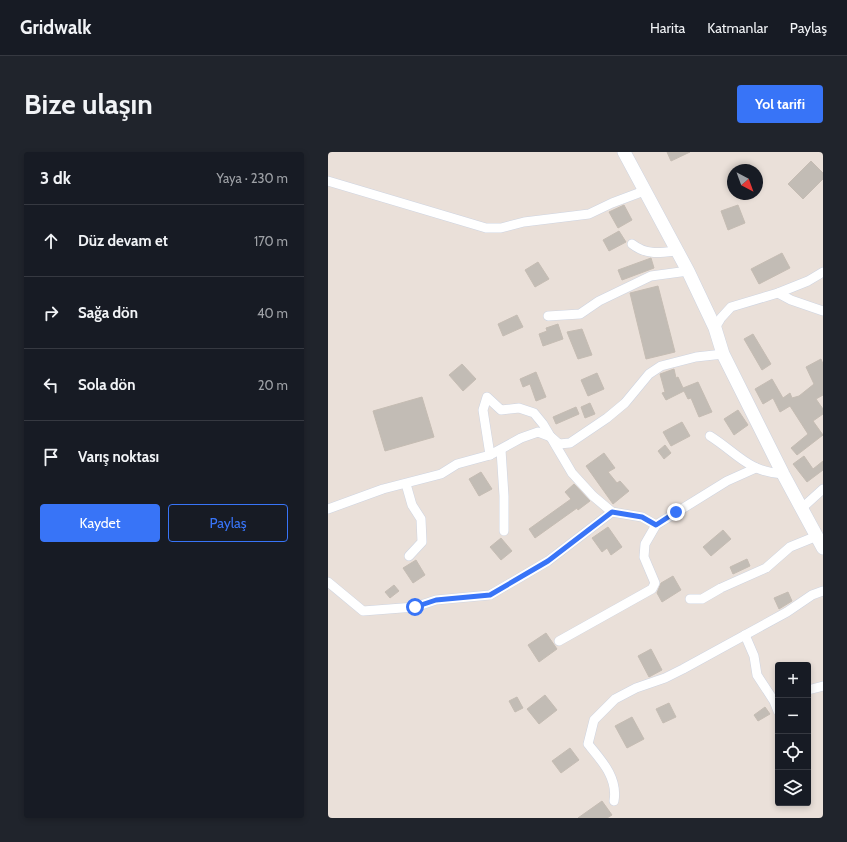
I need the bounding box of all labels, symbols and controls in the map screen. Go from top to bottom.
text: Gridwalk [20,16,92,39]
text: Harita [650,19,685,37]
text: Katmanlar [707,19,768,37]
text: Paylaş [790,19,827,37]
button: Yol tarifi [737,85,823,123]
text: Bize ulaşın [24,87,153,121]
north arrow [727,164,763,200]
text: 3 dk [40,168,71,188]
text: Yaya · 230 m [217,170,288,186]
icon: ahead [40,230,62,252]
text: Düz devam et [78,232,168,250]
text: 170 m [254,233,288,249]
icon: right [40,302,62,324]
text: Sağa dön [78,304,138,322]
text: 40 m [257,305,288,321]
icon: left [40,374,62,396]
text: Sola dön [78,376,135,394]
text: 20 m [258,377,288,393]
icon: arrive [40,446,62,468]
text: Varış noktası [78,448,159,466]
route end [667,503,685,521]
button: Kaydet [40,504,160,542]
button: Paylaş [168,504,288,542]
route start [406,598,424,616]
map controls [775,662,811,806]
button: + [775,662,811,698]
button: − [775,698,811,734]
button: locate [775,734,811,770]
button: layers [775,770,811,806]

